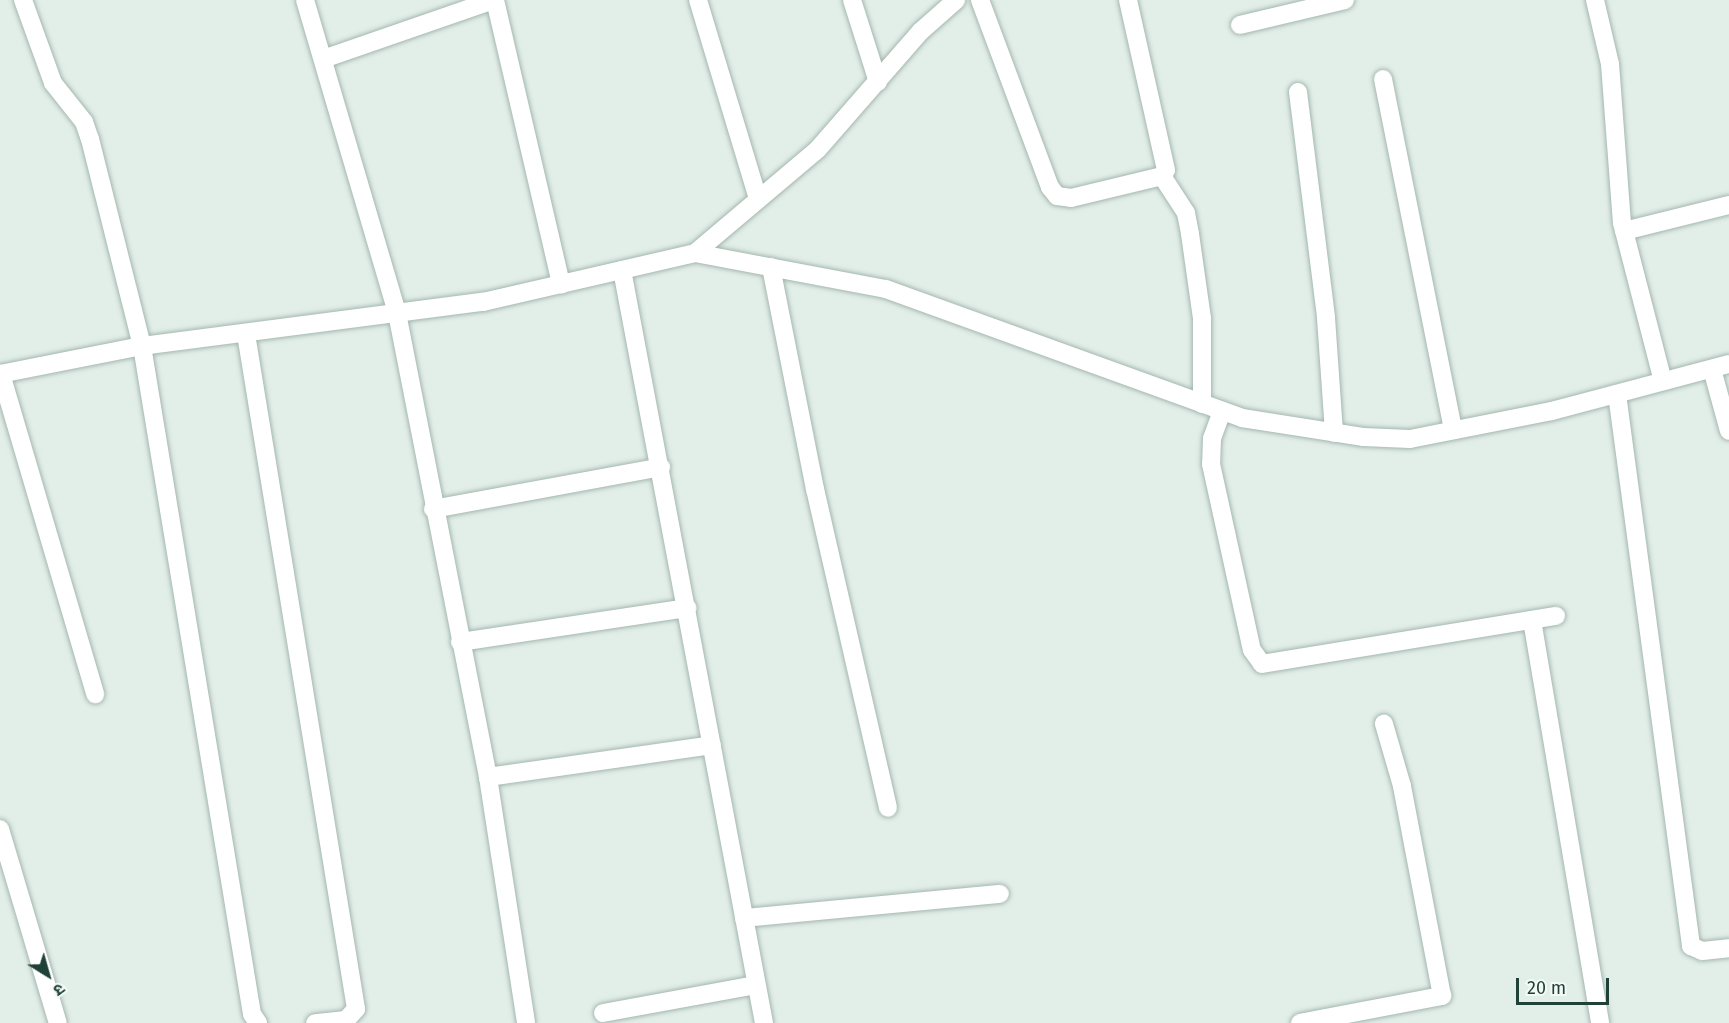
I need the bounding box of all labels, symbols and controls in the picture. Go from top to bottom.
north arrow [18,945,78,1005]
scale bar [1519,966,1612,1004]
text: 20 m [1527,977,1566,999]
text: उ [50,979,69,1000]

